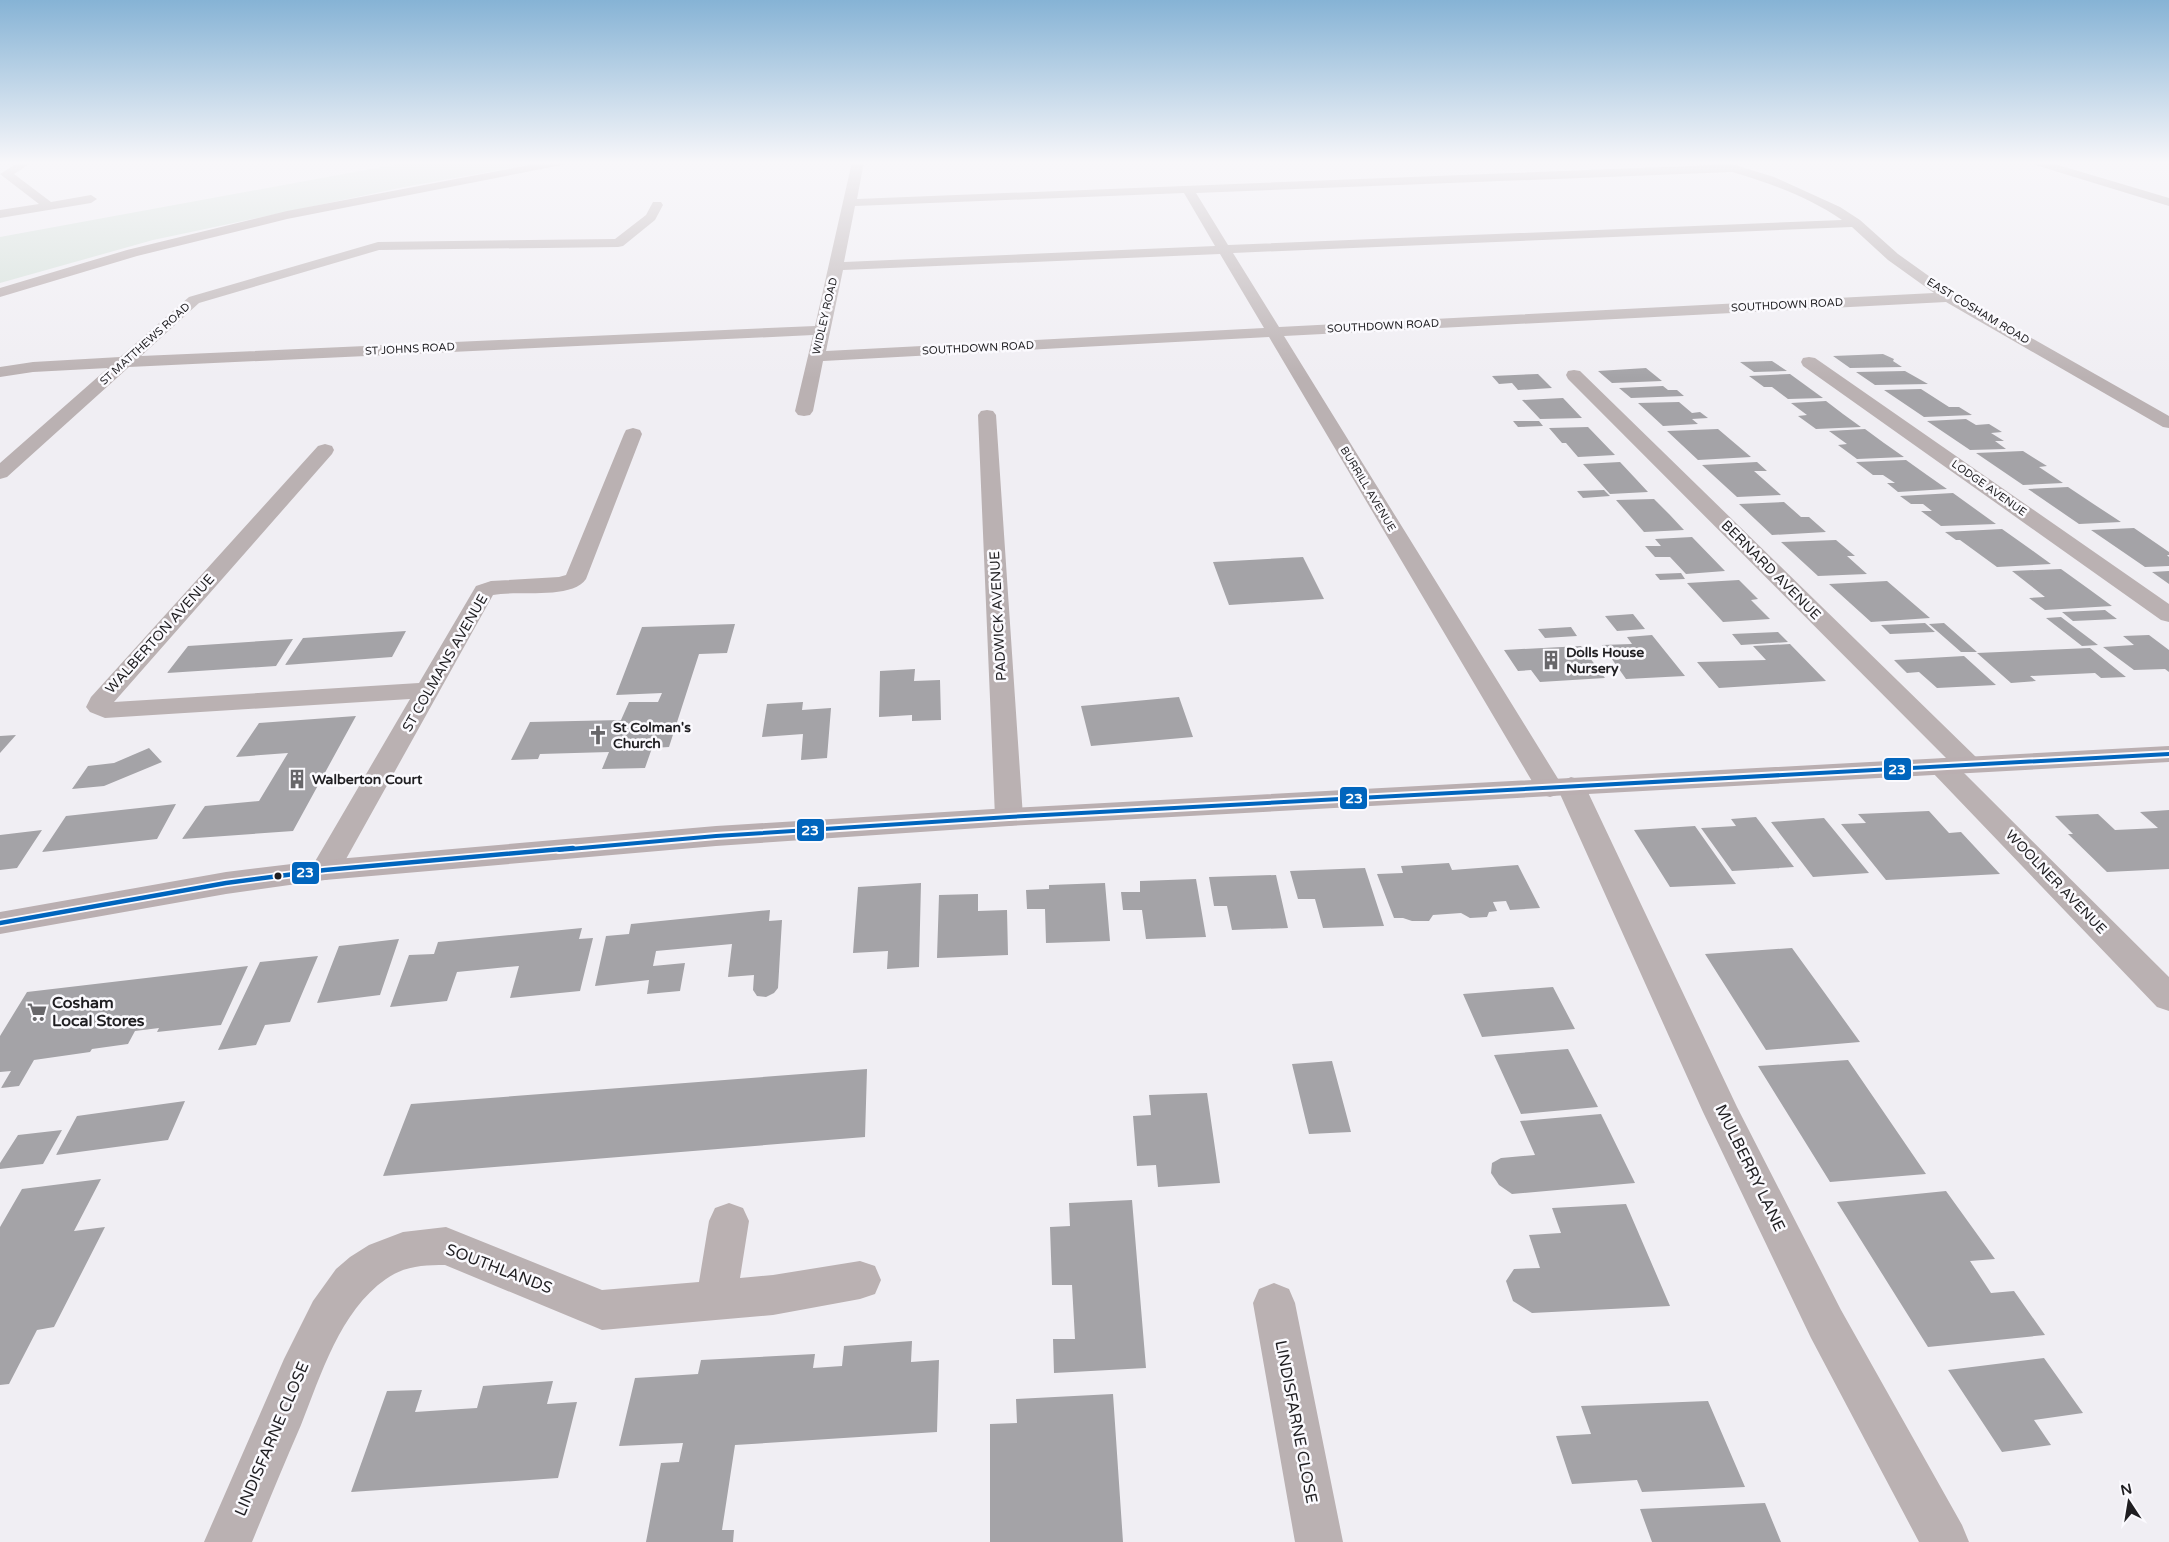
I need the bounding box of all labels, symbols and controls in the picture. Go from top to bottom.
street label: EAST COSHAM ROAD [1924,275,2032,347]
street label: WIDLEY ROAD [810,276,840,356]
street label: SOUTHDOWN ROAD [1731,296,1843,314]
street label: ST MATTHEWS ROAD [97,300,193,388]
street label: SOUTHDOWN ROAD [1327,317,1439,335]
street label: SOUTHDOWN ROAD [922,339,1034,357]
street label: ST JOHNS ROAD [365,340,455,358]
street label: BURRILL AVENUE [1337,444,1399,534]
street label: LODGE AVENUE [1949,457,2029,519]
street label: BERNARD AVENUE [1718,517,1824,623]
street label: PADWICK AVENUE [986,551,1010,681]
street label: WALBERTON AVENUE [102,571,218,697]
street label: ST COLMANS AVENUE [399,591,491,735]
place label: Dolls House Nursery [1566,644,1644,677]
building icon: Dolls House Nursery [1540,649,1562,671]
place label: St Colman's Church [613,719,691,752]
church icon: St Colman's Church [587,724,609,746]
line badge: 23 [1883,757,1912,781]
text: 23 [1888,761,1906,778]
building icon: Walberton Court [286,768,308,790]
place label: Walberton Court [312,771,423,788]
line badge: 23 [1339,786,1368,810]
text: 23 [1345,790,1363,807]
line badge: 23 [796,818,825,842]
text: 23 [801,822,819,839]
street label: WOOLNER AVENUE [2002,826,2110,938]
line badge: 23 [291,861,320,885]
text: 23 [296,864,314,881]
unlabelled marker [273,871,283,881]
place label: Cosham Local Stores [52,993,145,1031]
supermarket icon: Cosham Local Stores [26,1001,48,1023]
street label: MULBERRY LANE [1711,1101,1789,1235]
street label: SOUTHLANDS [443,1240,555,1299]
street label: LINDISFARNE CLOSE [1270,1339,1322,1505]
street label: LINDISFARNE CLOSE [230,1359,314,1519]
north arrow [2104,1477,2154,1527]
text: N [2119,1480,2134,1499]

